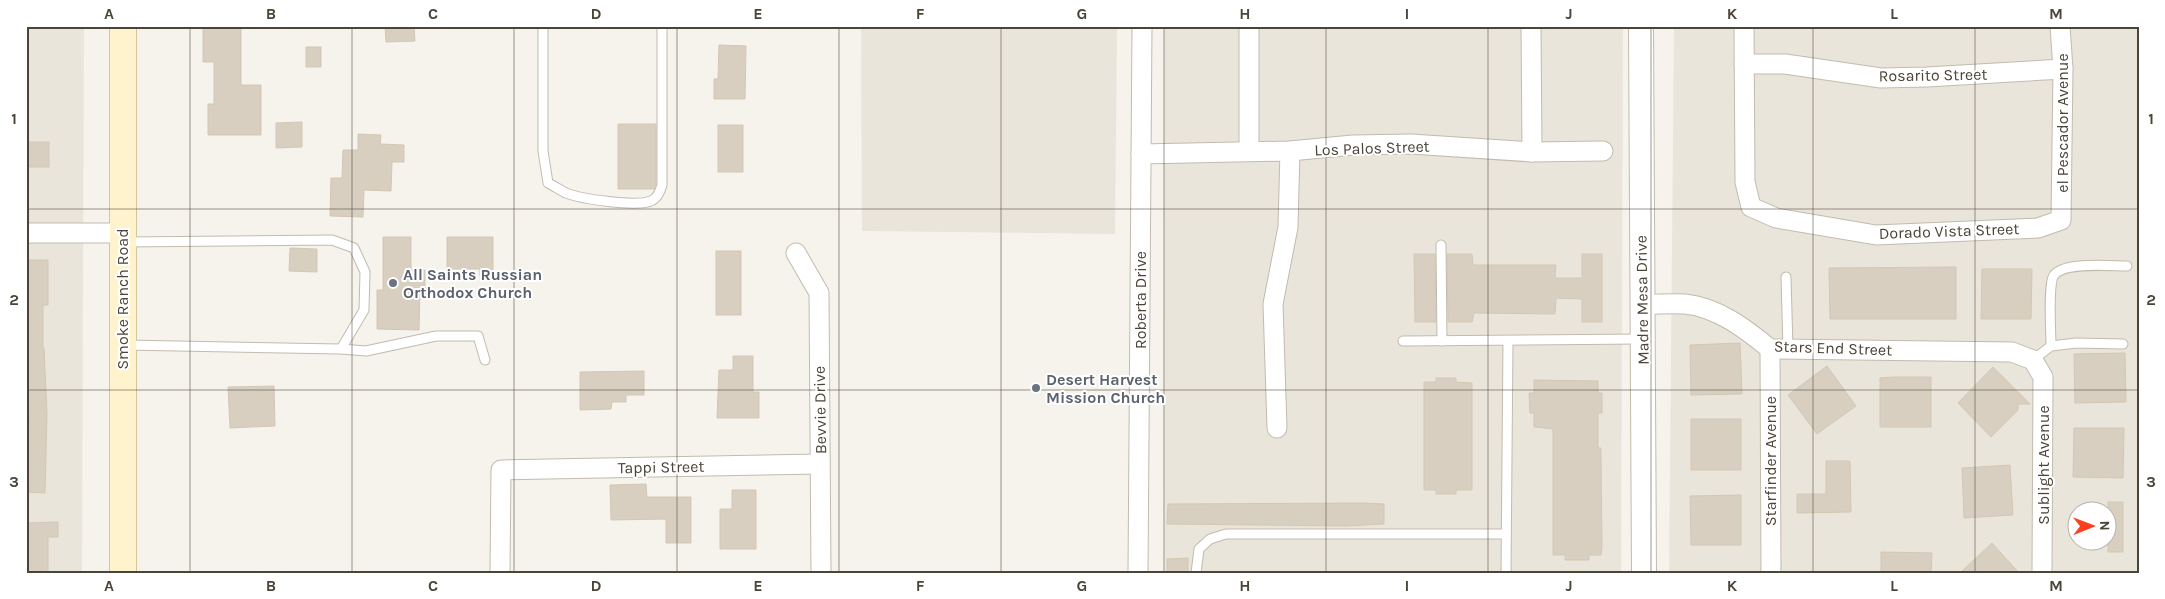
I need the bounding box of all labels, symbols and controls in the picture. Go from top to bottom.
text: A [104,4,114,23]
text: B [266,4,276,23]
text: C [428,4,438,23]
text: D [591,4,602,23]
text: E [753,4,763,23]
text: F [916,4,925,23]
text: G [1077,4,1087,23]
text: H [1239,4,1251,23]
text: I [1405,4,1409,23]
text: J [1565,4,1573,23]
text: K [1727,4,1738,23]
text: L [1890,4,1898,23]
text: M [2049,4,2063,23]
street label: el Pescador Avenue [2053,53,2072,193]
street label: Rosarito Street [1878,65,1988,85]
text: 1 [11,109,17,128]
text: 1 [2148,109,2154,128]
street label: Los Palos Street [1314,136,1430,160]
street label: Dorado Vista Street [1878,219,2020,243]
street label: Smoke Ranch Road [113,228,132,370]
street label: Madre Mesa Drive [1631,235,1653,365]
street label: Roberta Drive [1131,251,1150,349]
place label: All Saints Russian Orthodox Church [403,265,542,302]
marker: All Saints Russian Orthodox Church [387,277,399,289]
text: 2 [9,290,19,309]
text: 2 [2146,290,2156,309]
street label: Stars End Street [1774,336,1892,360]
street label: Bevvie Drive [810,366,830,454]
place label: Desert Harvest Mission Church [1046,370,1165,407]
marker: Desert Harvest Mission Church [1030,382,1042,394]
street label: Starfinder Avenue [1761,396,1780,526]
street label: Sublight Avenue [2034,405,2053,525]
street label: Tappi Street [618,457,704,477]
text: 3 [9,472,19,491]
text: 3 [2146,472,2156,491]
north arrow [2068,502,2118,552]
text: N [2096,521,2113,531]
text: A [104,576,114,595]
text: B [266,576,276,595]
text: C [428,576,438,595]
text: D [591,576,602,595]
text: E [753,576,763,595]
text: F [916,576,925,595]
text: G [1077,576,1087,595]
text: H [1239,576,1251,595]
text: I [1405,576,1409,595]
text: J [1565,576,1573,595]
text: K [1727,576,1738,595]
text: L [1890,576,1898,595]
text: M [2049,576,2063,595]

